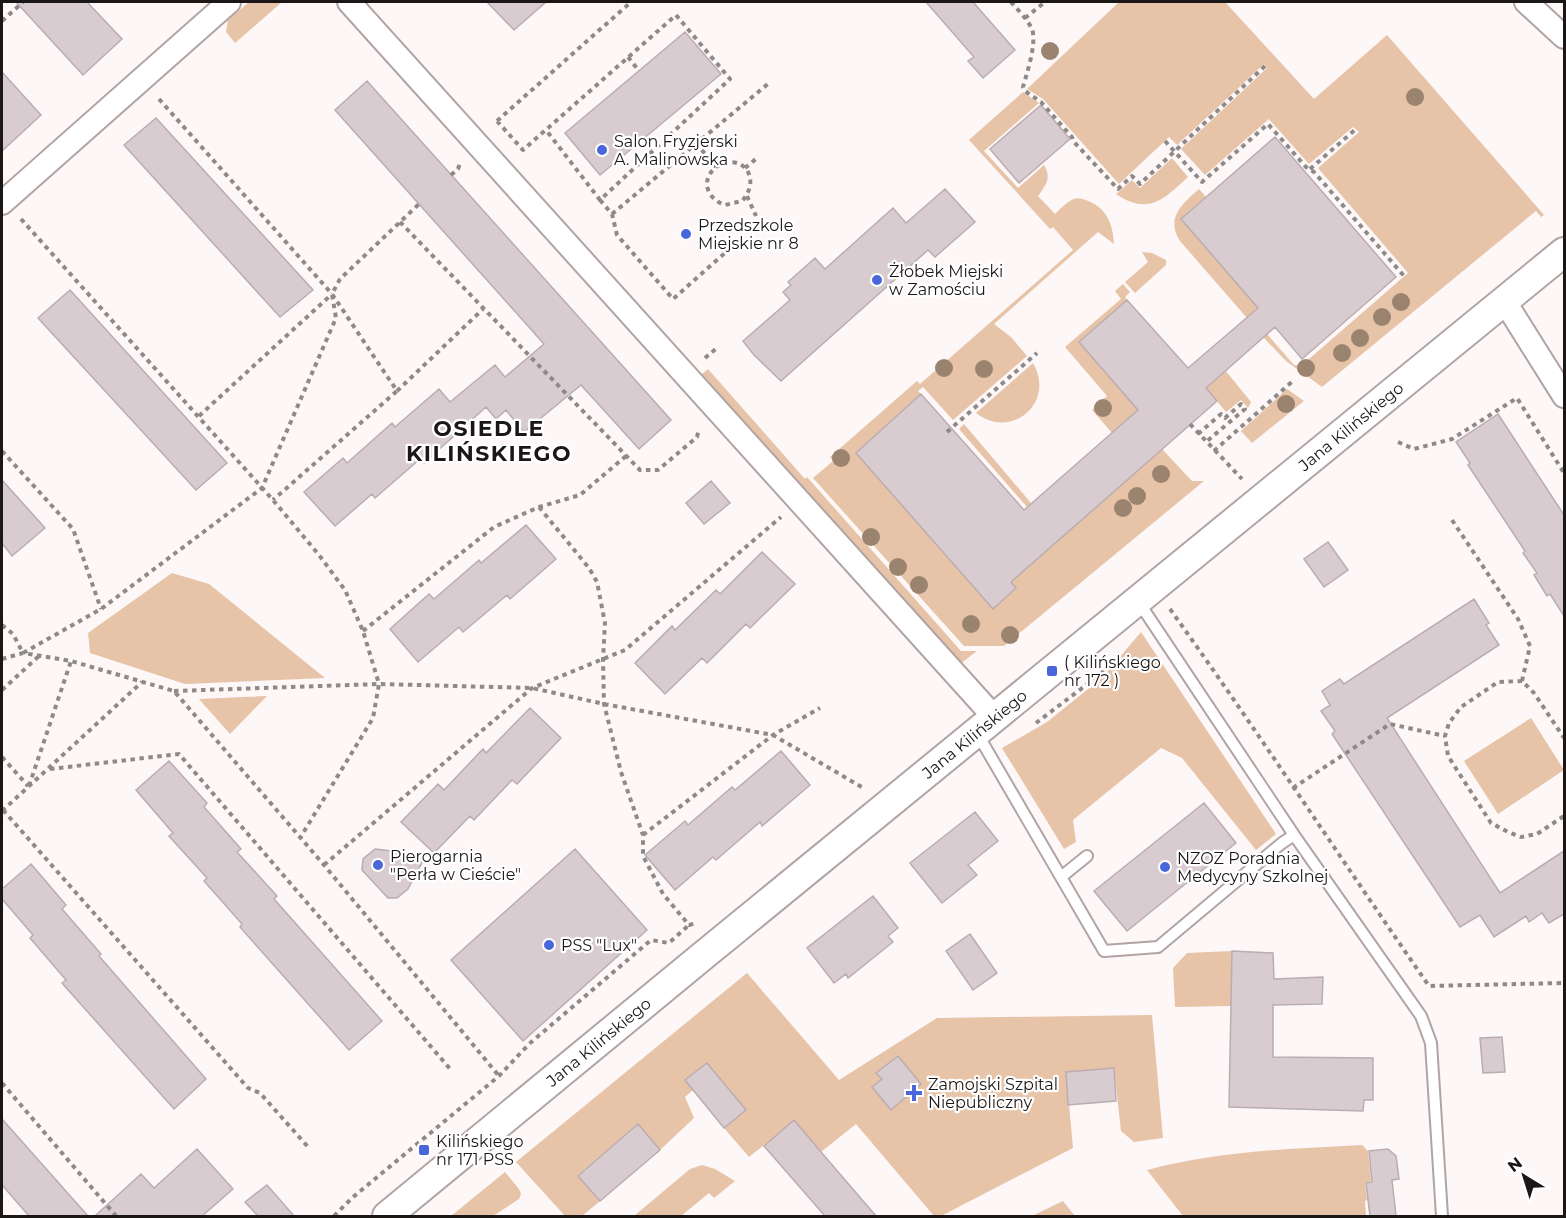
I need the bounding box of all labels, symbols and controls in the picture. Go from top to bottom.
place label: Salon Fryzjerski A. Malinowska [614,132,738,169]
marker: Salon Fryzjerski A. Malinowska [595,143,609,157]
place label: Przedszkole Miejskie nr 8 [698,216,799,253]
marker: Przedszkole Miejskie nr 8 [679,227,693,241]
place label: Żłobek Miejski w Zamościu [889,262,1003,299]
marker: Żłobek Miejski w Zamościu [870,273,884,287]
street label: Jana Kilińskiego [1294,378,1407,475]
district label: OSIEDLE KILIŃSKIEGO [406,415,572,467]
place label: ( Kilińskiego nr 172 ) [1064,653,1161,690]
marker: ( Kilińskiego nr 172 ) [1045,664,1059,678]
street label: Jana Kilińskiego [918,686,1031,783]
place label: Pierogarnia "Perła w Cieście" [390,847,521,884]
place label: NZOZ Poradnia Medycyny Szkolnej [1177,849,1328,886]
marker: Pierogarnia "Perła w Cieście" [371,858,385,872]
marker: NZOZ Poradnia Medycyny Szkolnej [1158,860,1172,874]
place label: PSS "Lux" [561,936,637,955]
marker: PSS "Lux" [542,938,556,952]
street label: Jana Kilińskiego [542,993,655,1091]
place label: Zamojski Szpital Niepubliczny [928,1075,1058,1112]
marker: Zamojski Szpital Niepubliczny [905,1084,923,1102]
place label: Kilińskiego nr 171 PSS [436,1132,523,1169]
marker: Kilińskiego nr 171 PSS [417,1143,431,1157]
north arrow [1494,1146,1554,1206]
text: N [1504,1153,1526,1176]

